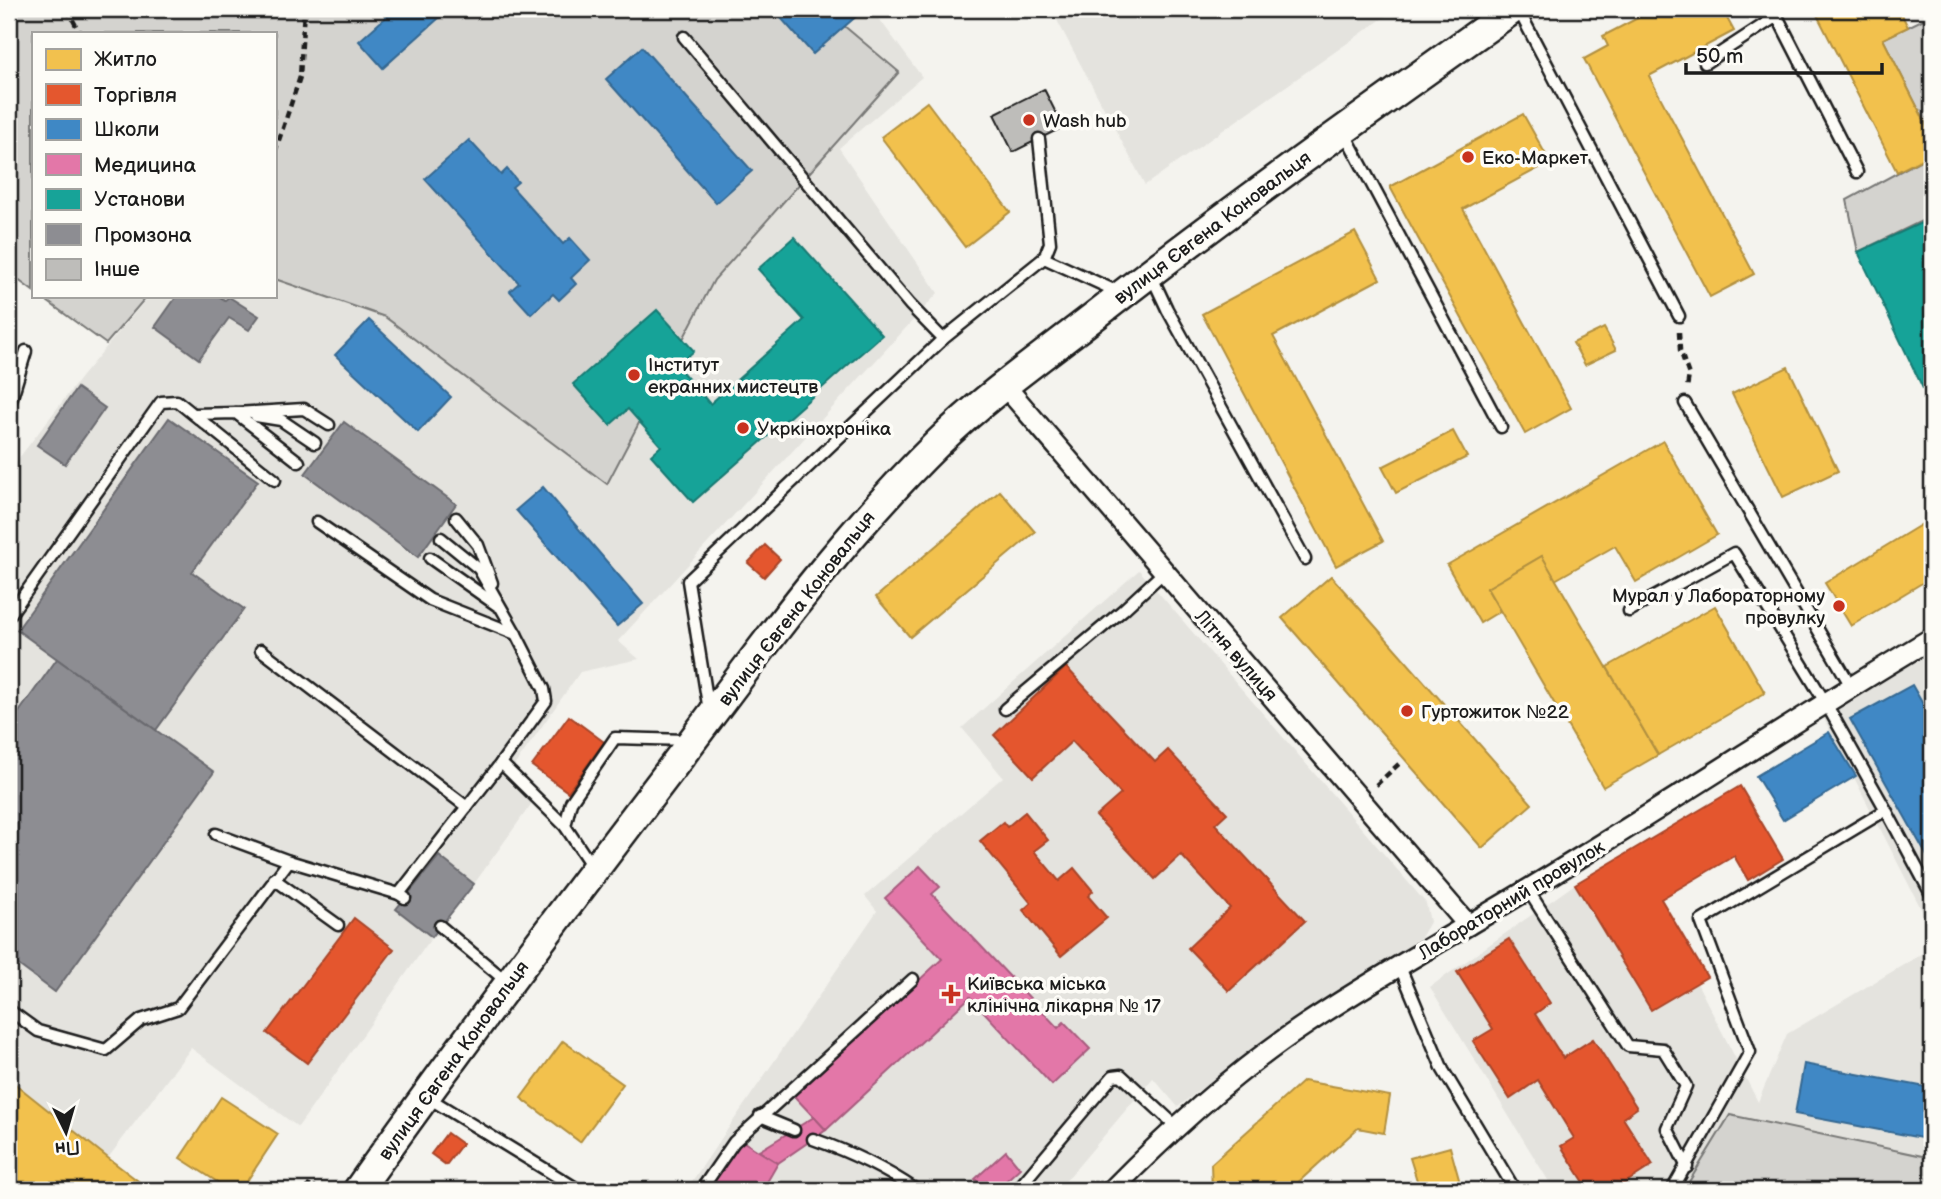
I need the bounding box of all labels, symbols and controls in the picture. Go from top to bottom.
legend [32,32,276,298]
scale bar [1686,32,1882,76]
text: 50 m [1696,44,1743,69]
text: Житло [94,47,157,72]
text: Торгівля [94,83,177,108]
place label: Wash hub [1043,110,1127,133]
marker: Wash hub [1021,112,1037,128]
text: Школи [94,117,160,142]
street label: вулиця Євгена Коновальця [1110,146,1316,310]
place label: Еко-Маркет [1482,147,1589,170]
marker: Еко-Маркет [1460,149,1476,165]
text: Медицина [94,153,197,178]
text: Установи [94,187,185,212]
text: Промзона [94,223,192,248]
text: Інше [94,257,140,282]
place label: Інститут екранних мистецтв [648,354,818,399]
marker: Інститут екранних мистецтв [626,367,642,383]
place label: Укркінохроніка [757,418,891,441]
marker: Укркінохроніка [735,420,751,436]
street label: вулиця Євгена Коновальця [714,507,880,711]
place label: Мурал у Лабораторному провулку [1612,585,1825,630]
marker: Мурал у Лабораторному провулку [1831,598,1847,614]
street label: Літня вулиця [1189,605,1282,706]
place label: Гуртожиток №22 [1421,701,1570,724]
marker: Гуртожиток №22 [1399,703,1415,719]
street label: Лабораторний провулок [1414,836,1609,966]
street label: вулиця Євгена Коновальця [374,957,534,1165]
place label: Київська міська клінічна лікарня № 17 [967,973,1161,1018]
marker: Київська міська клінічна лікарня № 17 [941,984,961,1004]
north arrow [32,1098,102,1168]
text: Пн [54,1135,81,1160]

